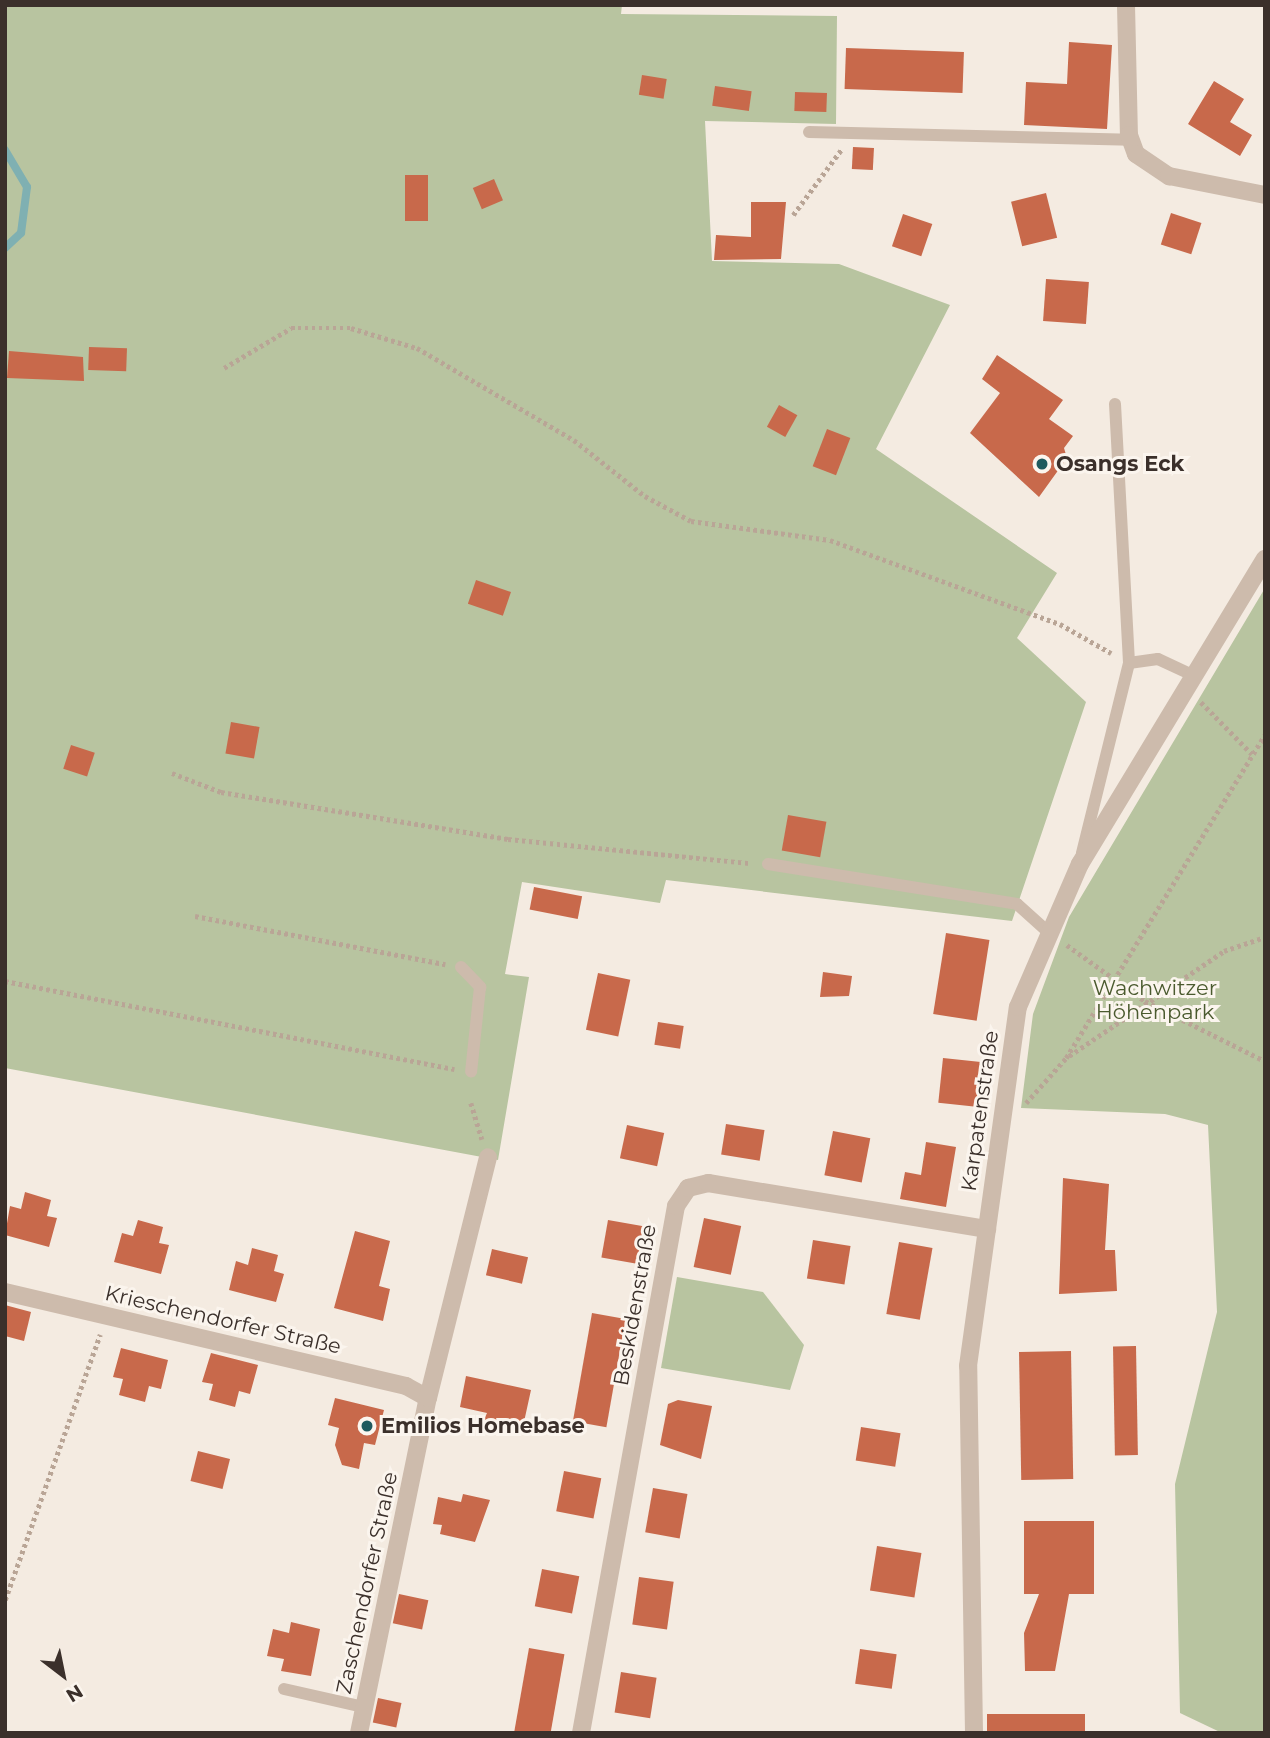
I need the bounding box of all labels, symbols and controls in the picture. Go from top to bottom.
place label: Osangs Eck [1056,451,1184,477]
marker: Osangs Eck [1034,456,1050,472]
park label: Wachwitzer Höhenpark [1093,975,1217,1025]
street label: Karpatenstraße [956,1029,1004,1193]
street label: Beskidenstraße [608,1222,662,1388]
street label: Krieschendorfer Straße [102,1281,344,1359]
place label: Emilios Homebase [381,1413,585,1439]
marker: Emilios Homebase [359,1418,375,1434]
street label: Zaschendorfer Straße [331,1470,403,1696]
north arrow [28,1640,98,1710]
text: N [62,1679,87,1707]

